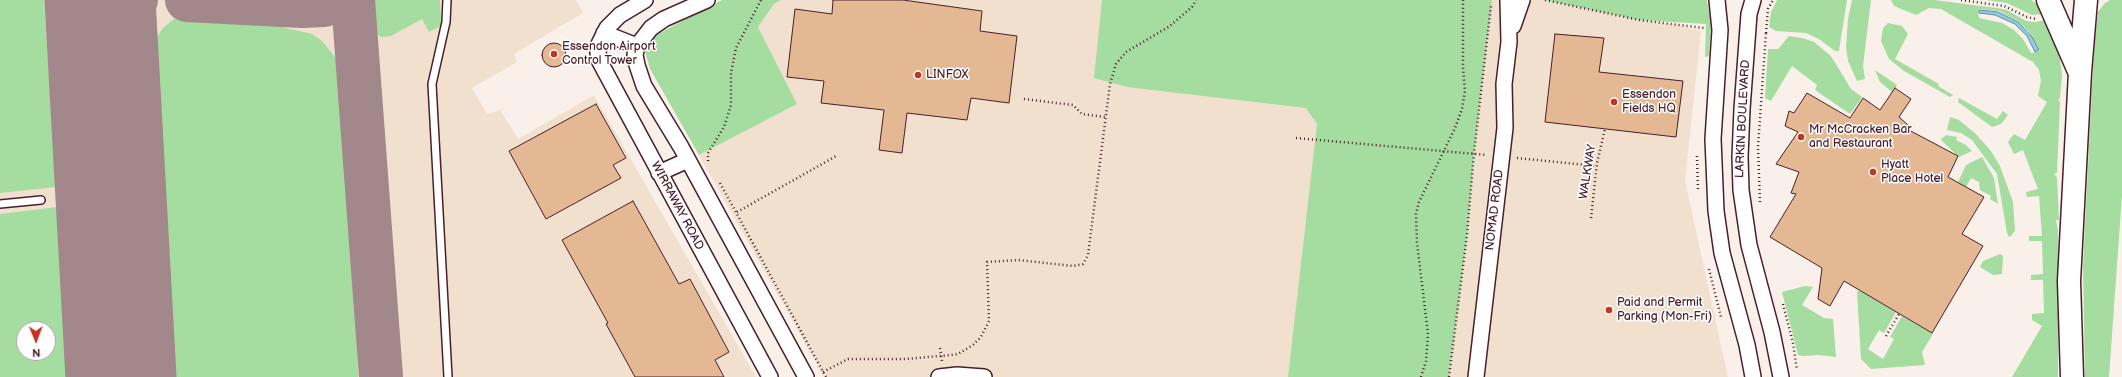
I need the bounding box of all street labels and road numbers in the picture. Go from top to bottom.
street label: LARKIN BOULEVARD [1733,59,1753,179]
street label: WALKWAY [1577,144,1599,200]
street label: WIRRAWAY ROAD [648,159,706,253]
street label: NOMAD ROAD [1483,169,1507,251]

